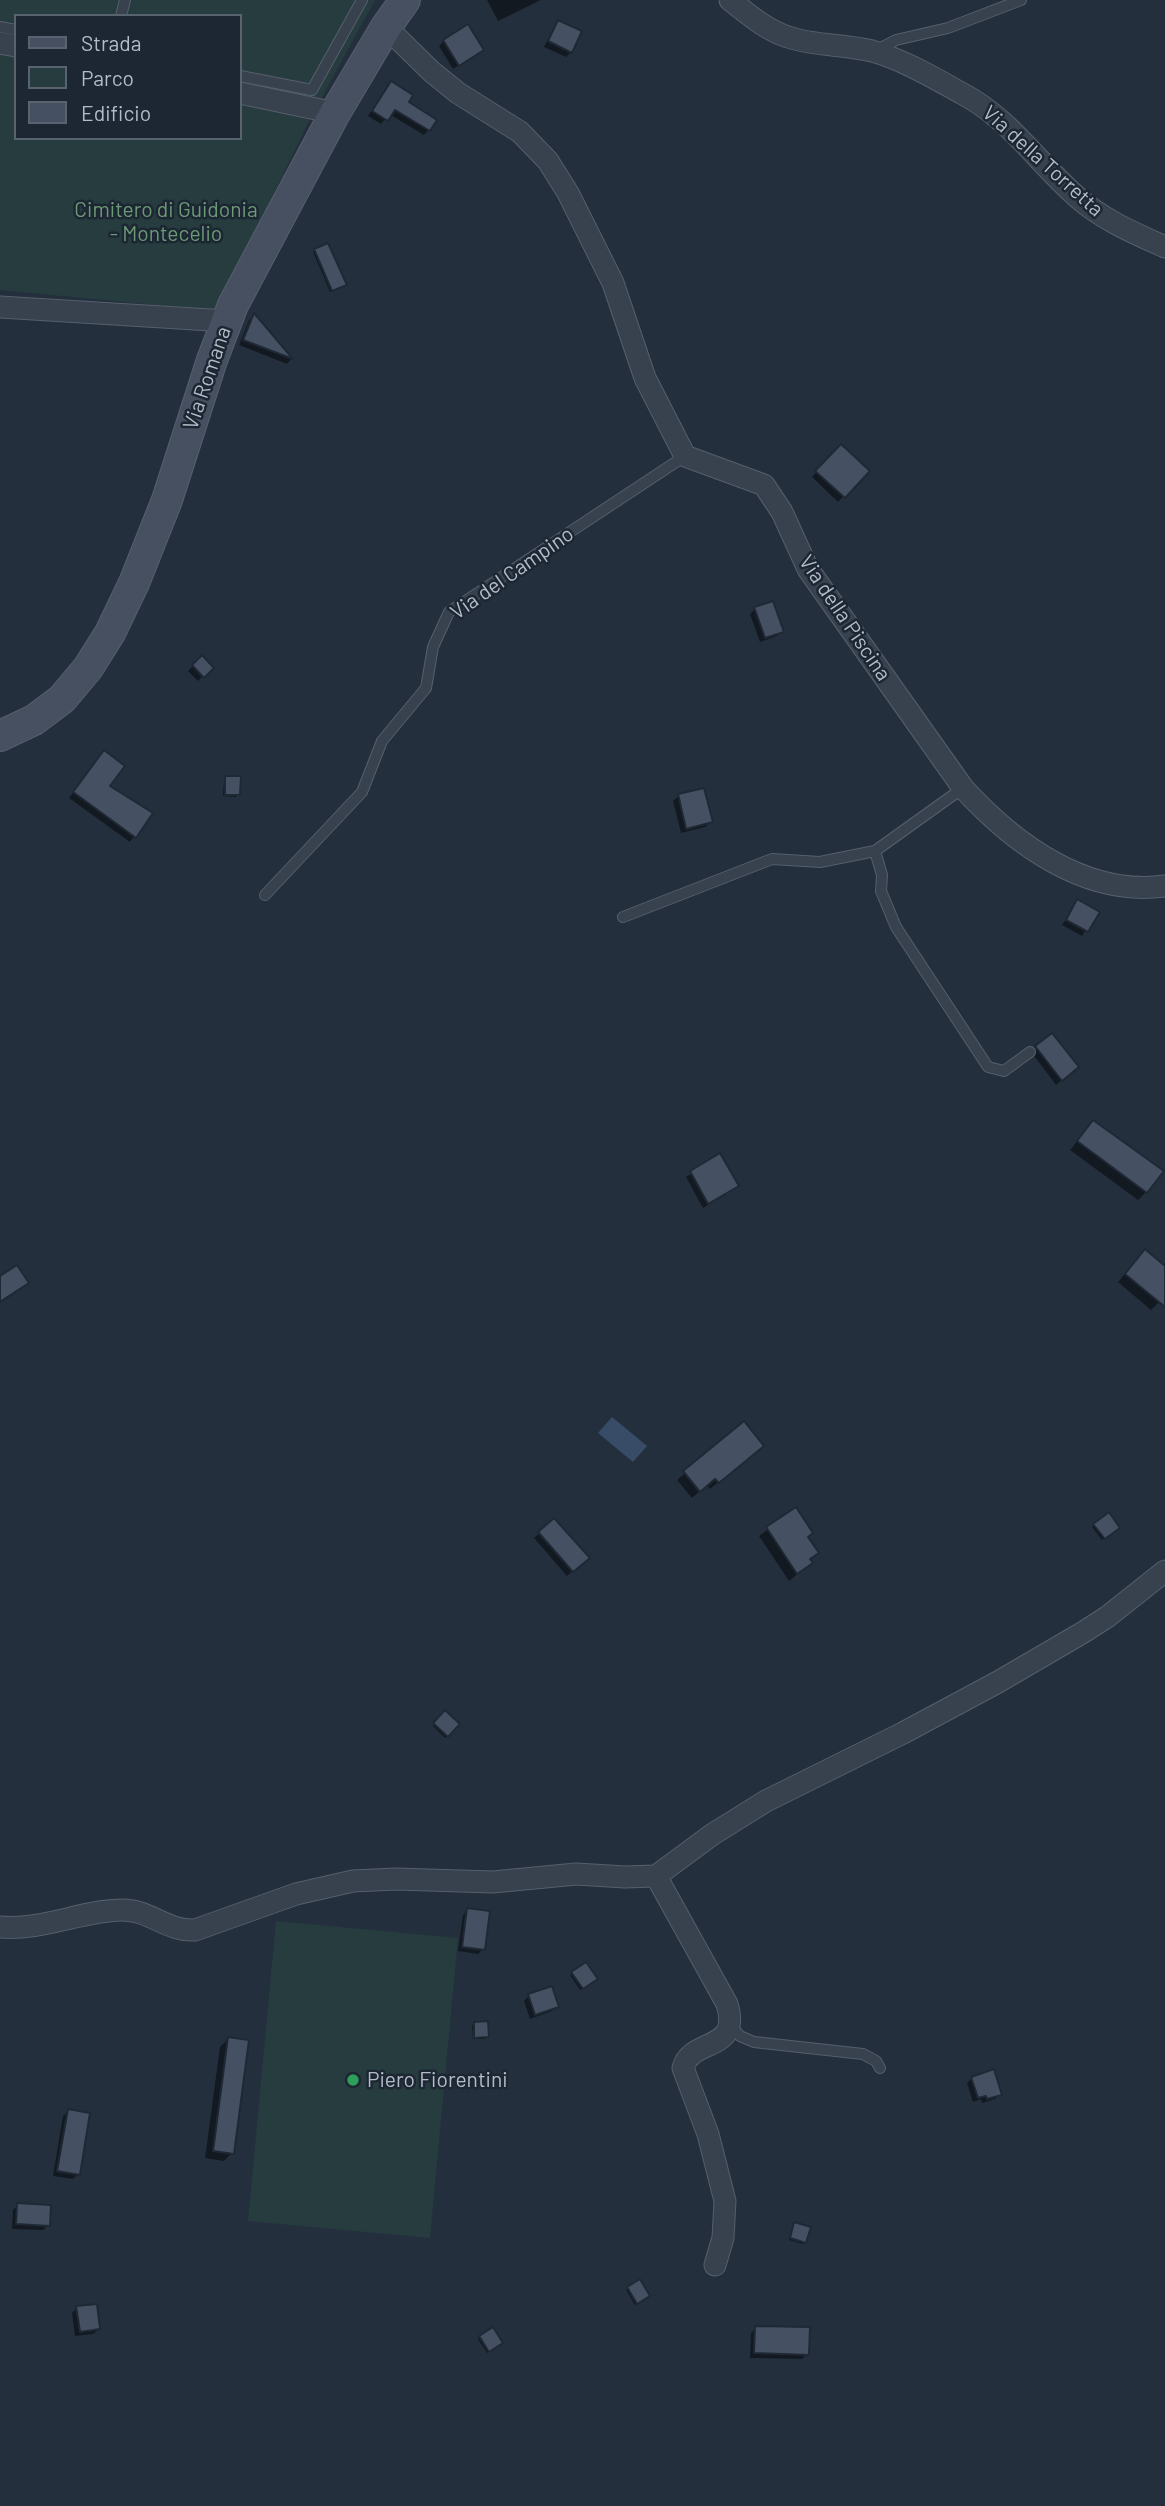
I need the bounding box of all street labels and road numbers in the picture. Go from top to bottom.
street label: Via della Torretta [977,100,1109,222]
street label: Via Romana [178,323,236,433]
street label: Via del Campino [446,521,578,625]
street label: Via della Piscina [794,550,896,686]

